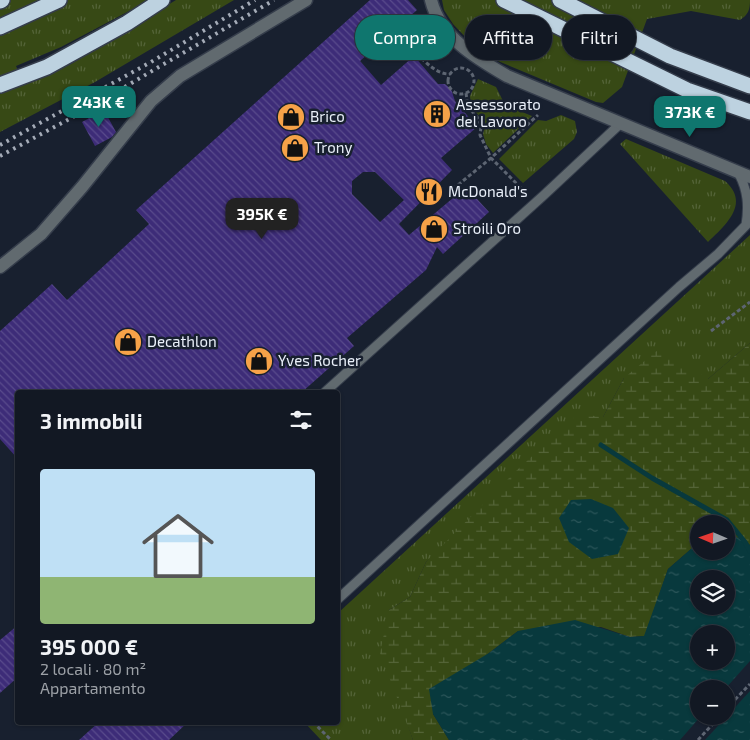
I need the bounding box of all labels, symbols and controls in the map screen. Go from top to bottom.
chip: Compra [355,15,455,60]
chip: Affitta [465,15,552,60]
chip: Filtri [562,15,636,60]
pin: 243K € [58,86,140,128]
text: 243K € [73,92,125,111]
place label: Assessorato del Lavoro [456,95,541,130]
pin: 373K € [649,96,731,138]
building icon: Assessorato del Lavoro [422,99,452,129]
shop icon: Brico [276,102,306,132]
text: 373K € [665,102,715,121]
place label: Brico [310,107,345,125]
shop icon: Trony [280,133,310,163]
place label: Trony [314,138,352,156]
restaurant icon: McDonald's [414,177,444,207]
place label: McDonald's [448,182,528,200]
pin: 395K € [221,198,303,240]
text: 395K € [236,204,288,223]
shop icon: Stroili Oro [419,214,449,244]
place label: Stroili Oro [453,219,521,237]
shop icon: Decathlon [113,327,143,357]
place label: Decathlon [147,332,217,350]
shop icon: Yves Rocher [244,346,274,376]
place label: Yves Rocher [278,351,361,369]
icon: filters [287,406,315,434]
text: 3 immobili [40,408,143,433]
icon: home [133,501,223,591]
north arrow [690,515,735,560]
map controls [690,515,735,725]
button: layers [690,570,735,615]
button: + [690,625,735,670]
text: 395 000 € [40,634,138,659]
text: 2 locali · 80 m² [40,659,146,678]
text: Appartamento [40,678,146,697]
button: − [690,680,735,725]

